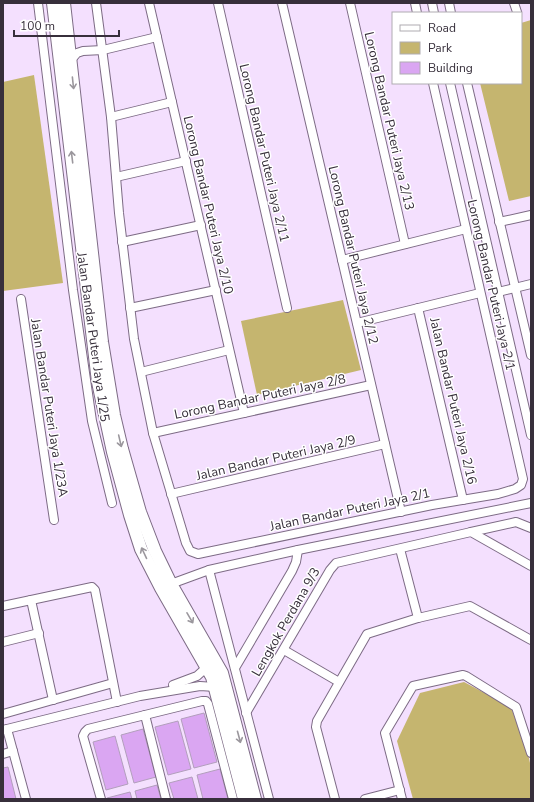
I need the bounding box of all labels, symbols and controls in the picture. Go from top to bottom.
scale bar [14,12,119,38]
legend [392,12,522,84]
text: 100 m [20,18,55,34]
text: Road [428,20,456,36]
street label: Lorong Bandar Puteri Jaya 2/13 [360,30,418,212]
text: Park [428,40,453,56]
text: Building [428,60,473,76]
street label: Lorong Bandar Puteri Jaya 2/11 [235,62,293,244]
one-way arrow [69,77,77,90]
street label: Lorong Bandar Puteri Jaya 2/10 [179,114,237,296]
one-way arrow [68,151,76,164]
street label: Lorong Bandar Puteri Jaya 2/12 [324,164,382,346]
street label: Lorong Bandar Puteri Jaya 2/1 [463,198,519,372]
street label: Jalan Bandar Puteri Jaya 1/25 [72,250,114,423]
street label: Jalan Bandar Puteri Jaya 2/16 [425,315,481,486]
street label: Jalan Bandar Puteri Jaya 1/23A [26,317,72,499]
street label: Lorong Bandar Puteri Jaya 2/8 [173,370,348,424]
street label: Jalan Bandar Puteri Jaya 2/9 [194,431,357,485]
one-way arrow [117,434,124,447]
street label: Jalan Bandar Puteri Jaya 2/1 [267,484,432,536]
one-way arrow [139,548,147,560]
street label: Lengkok Perdana 9/3 [247,564,325,680]
one-way arrow [187,612,195,624]
one-way arrow [236,730,244,743]

